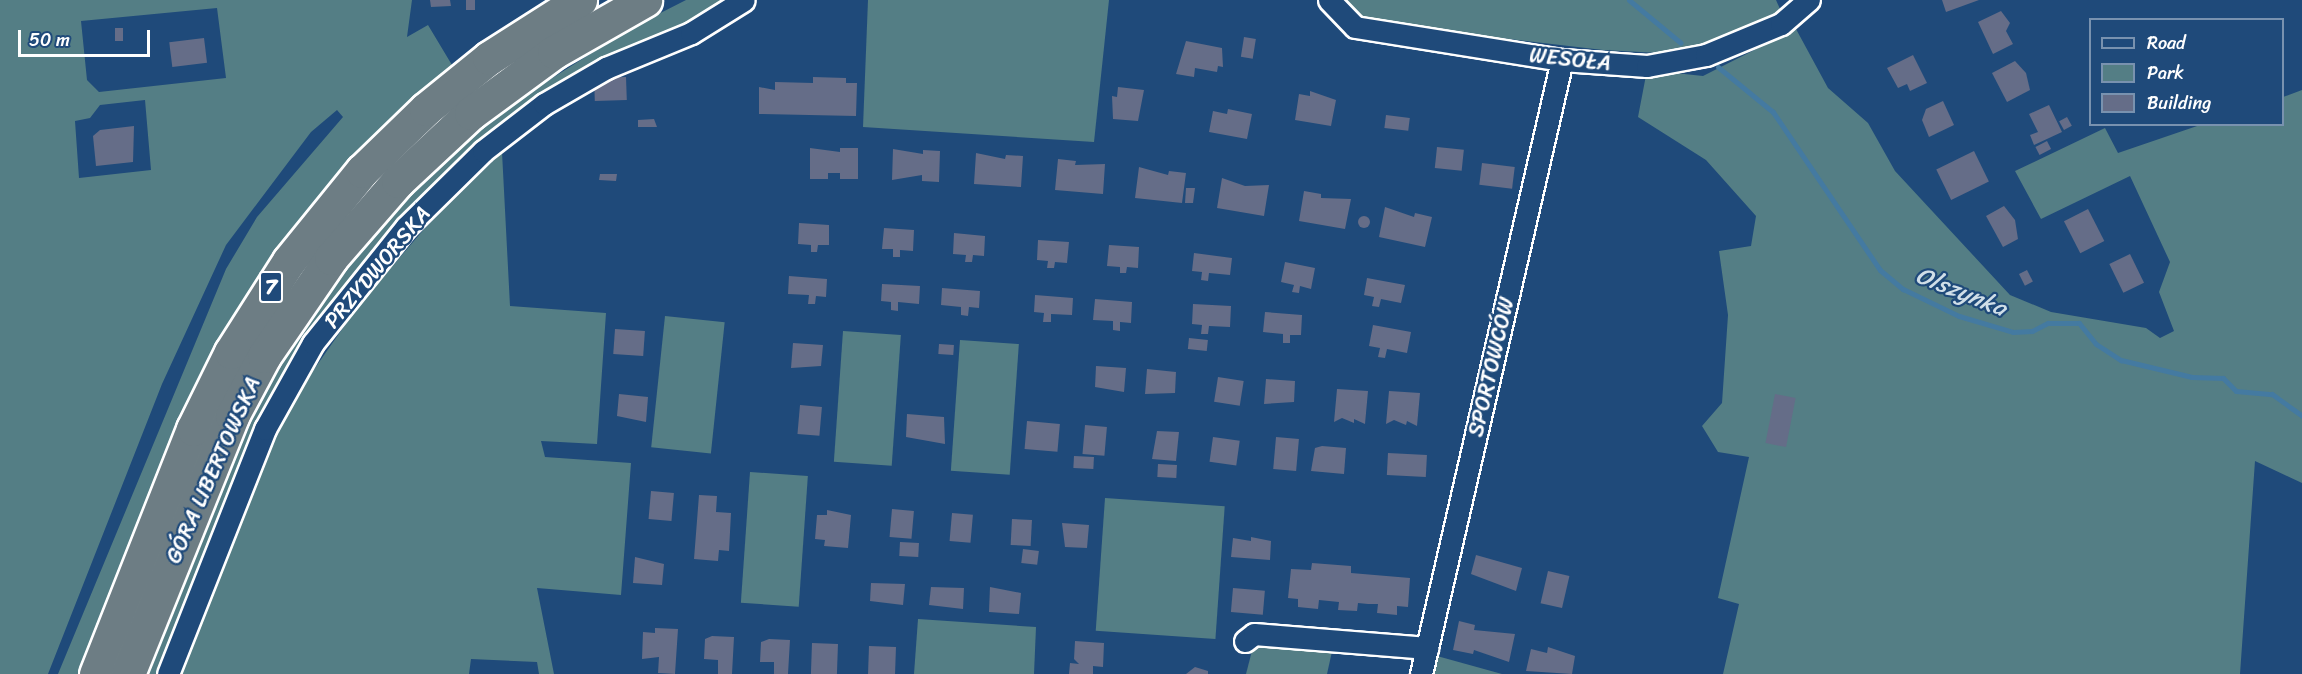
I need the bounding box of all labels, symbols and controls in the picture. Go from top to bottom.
scale bar [21,18,153,56]
legend [2089,18,2284,126]
text: 50 m [29,24,70,56]
text: Road [2147,27,2186,59]
street label: WESOŁA [1528,42,1612,76]
text: Park [2147,57,2184,89]
text: Building [2147,87,2211,119]
street label: PRZYDWORSKA [318,201,436,333]
water label: Olszynka [1912,261,2010,323]
road number: 7 [259,269,283,305]
street label: SPORTOWCÓW [1462,295,1520,439]
street label: GÓRA LIBERTOWSKA [160,372,266,568]

